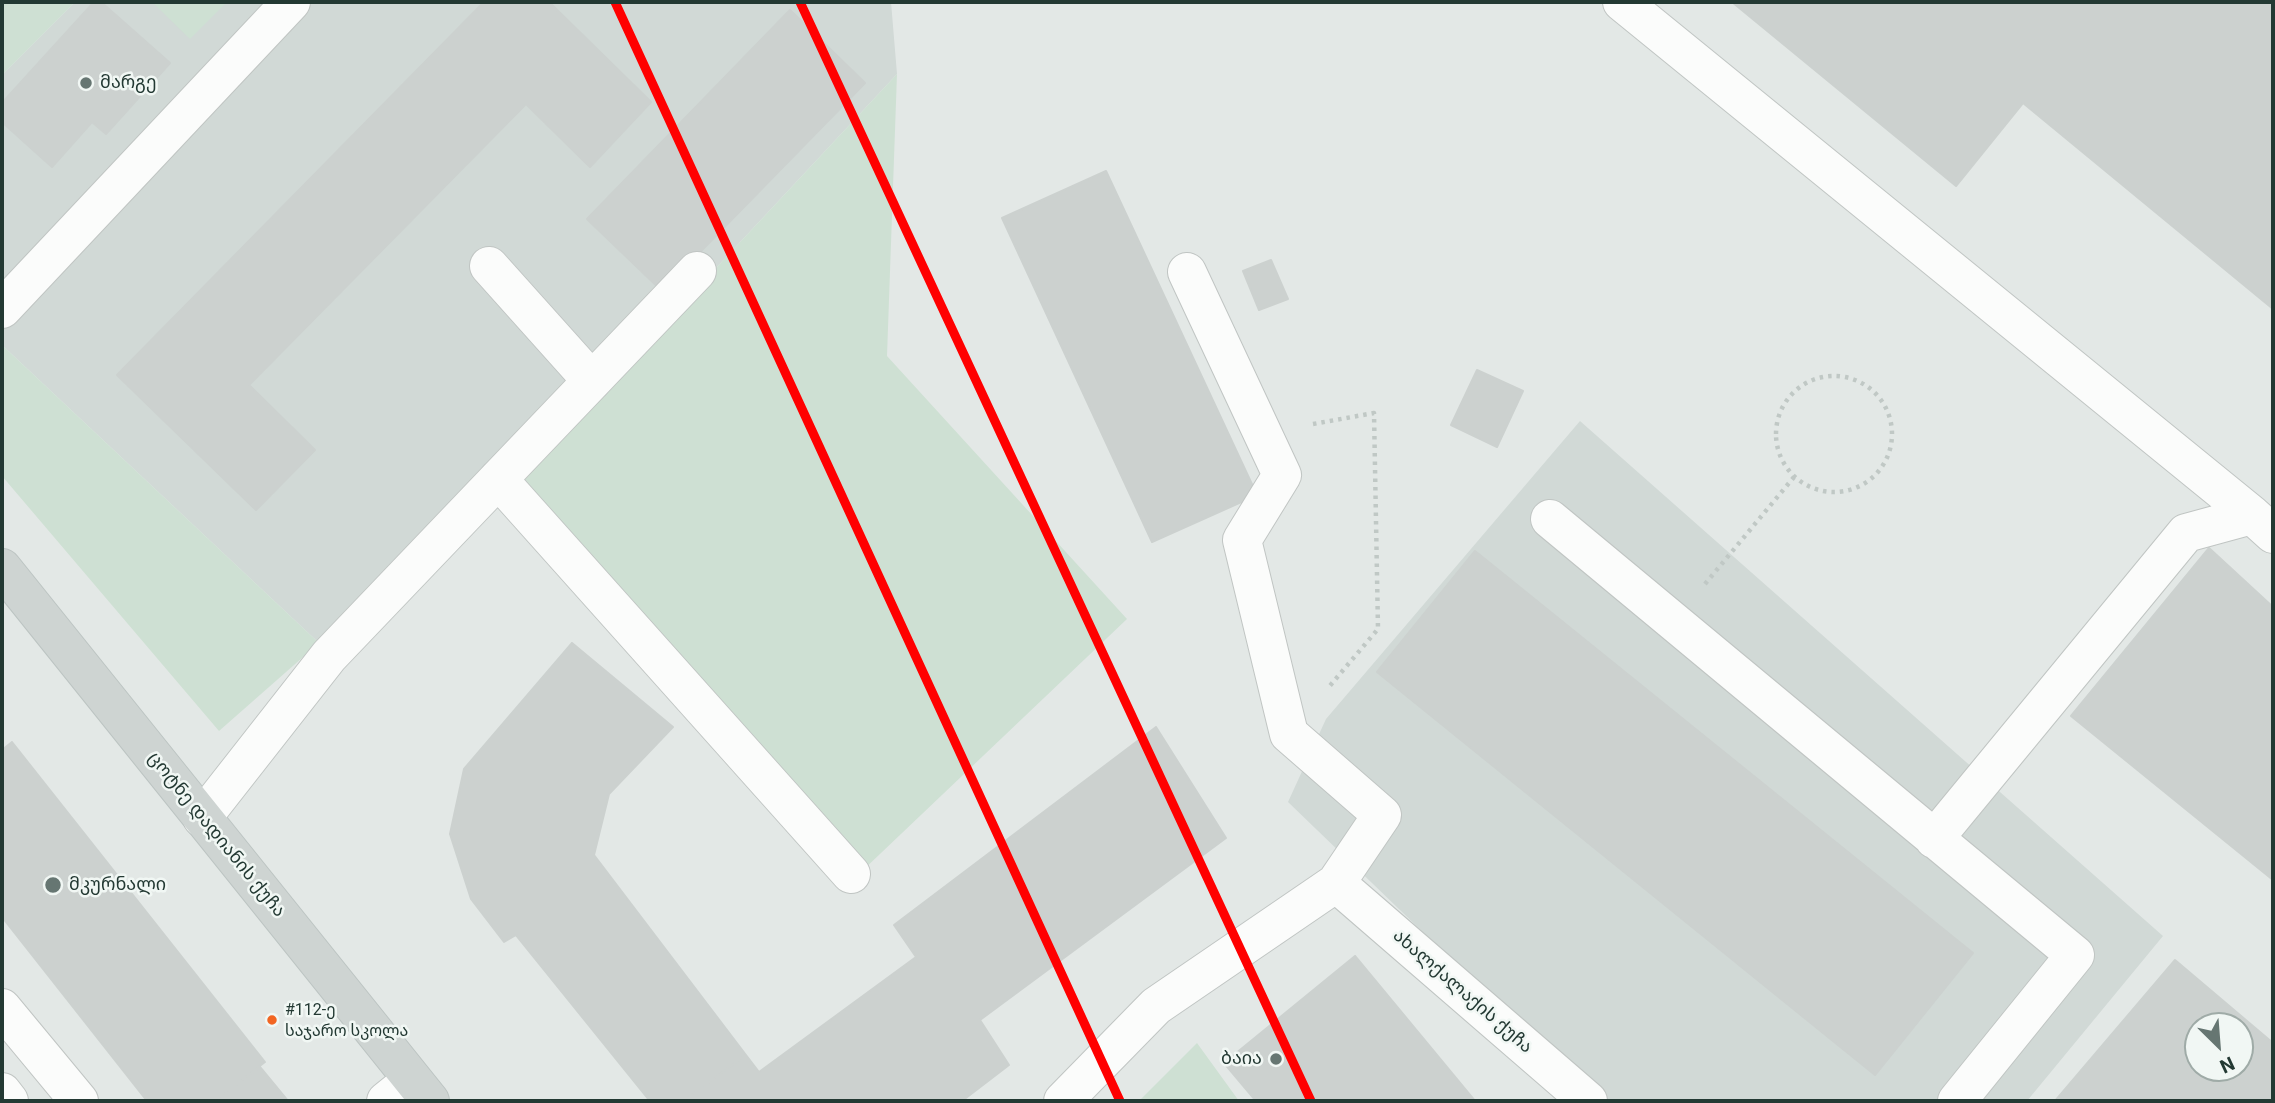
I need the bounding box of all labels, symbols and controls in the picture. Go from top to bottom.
place label: მარგე [100,72,157,94]
marker: მარგე [78,75,94,91]
street label: ცოტნე დადიანის ქუჩა [143,748,289,922]
place label: მკურნალი [69,874,166,896]
marker: მკურნალი [43,875,63,895]
street label: ახალქალაქის ქუჩა [1388,925,1536,1059]
place label: #112-ე საჯარო სკოლა [285,1001,408,1039]
north arrow [2184,1012,2254,1082]
marker: #112-ე საჯარო სკოლა [265,1013,279,1027]
place label: ბაია [1221,1048,1262,1070]
marker: ბაია [1268,1051,1284,1067]
text: N [2216,1051,2238,1078]

